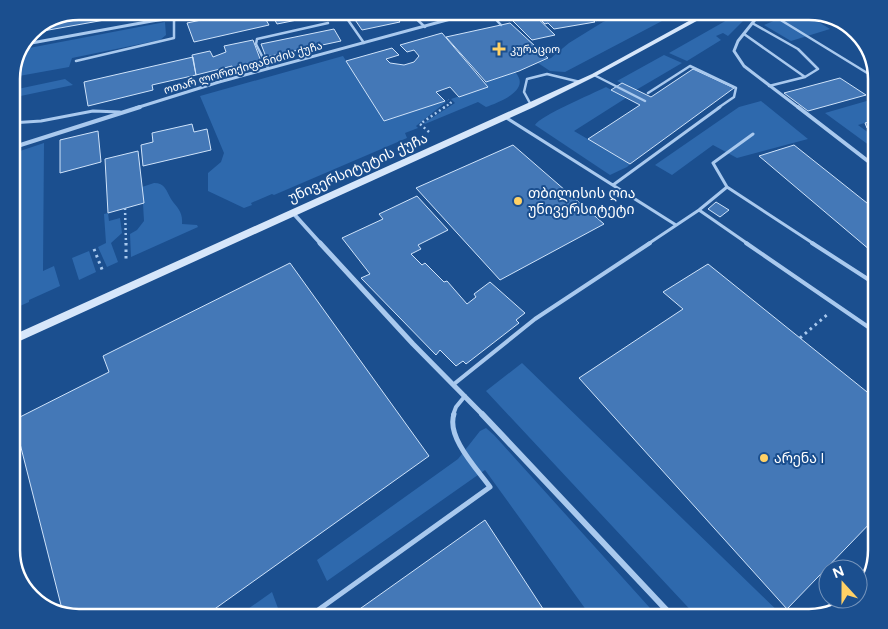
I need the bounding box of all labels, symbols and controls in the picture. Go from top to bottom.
street label: ოთარ ლორთქიფანიძის ქუჩა [162,39,324,97]
marker: კურაციო [492,42,506,56]
place label: კურაციო [510,43,560,56]
street label: უნივერსიტეტის ქუჩა [285,129,431,207]
place label: თბილისის ღია უნივერსიტეტი [528,185,636,218]
marker: თბილისის ღია უნივერსიტეტი [512,195,524,207]
place label: არენა I [774,450,824,467]
marker: არენა I [758,452,770,464]
north arrow [818,559,868,609]
text: N [830,562,847,582]

